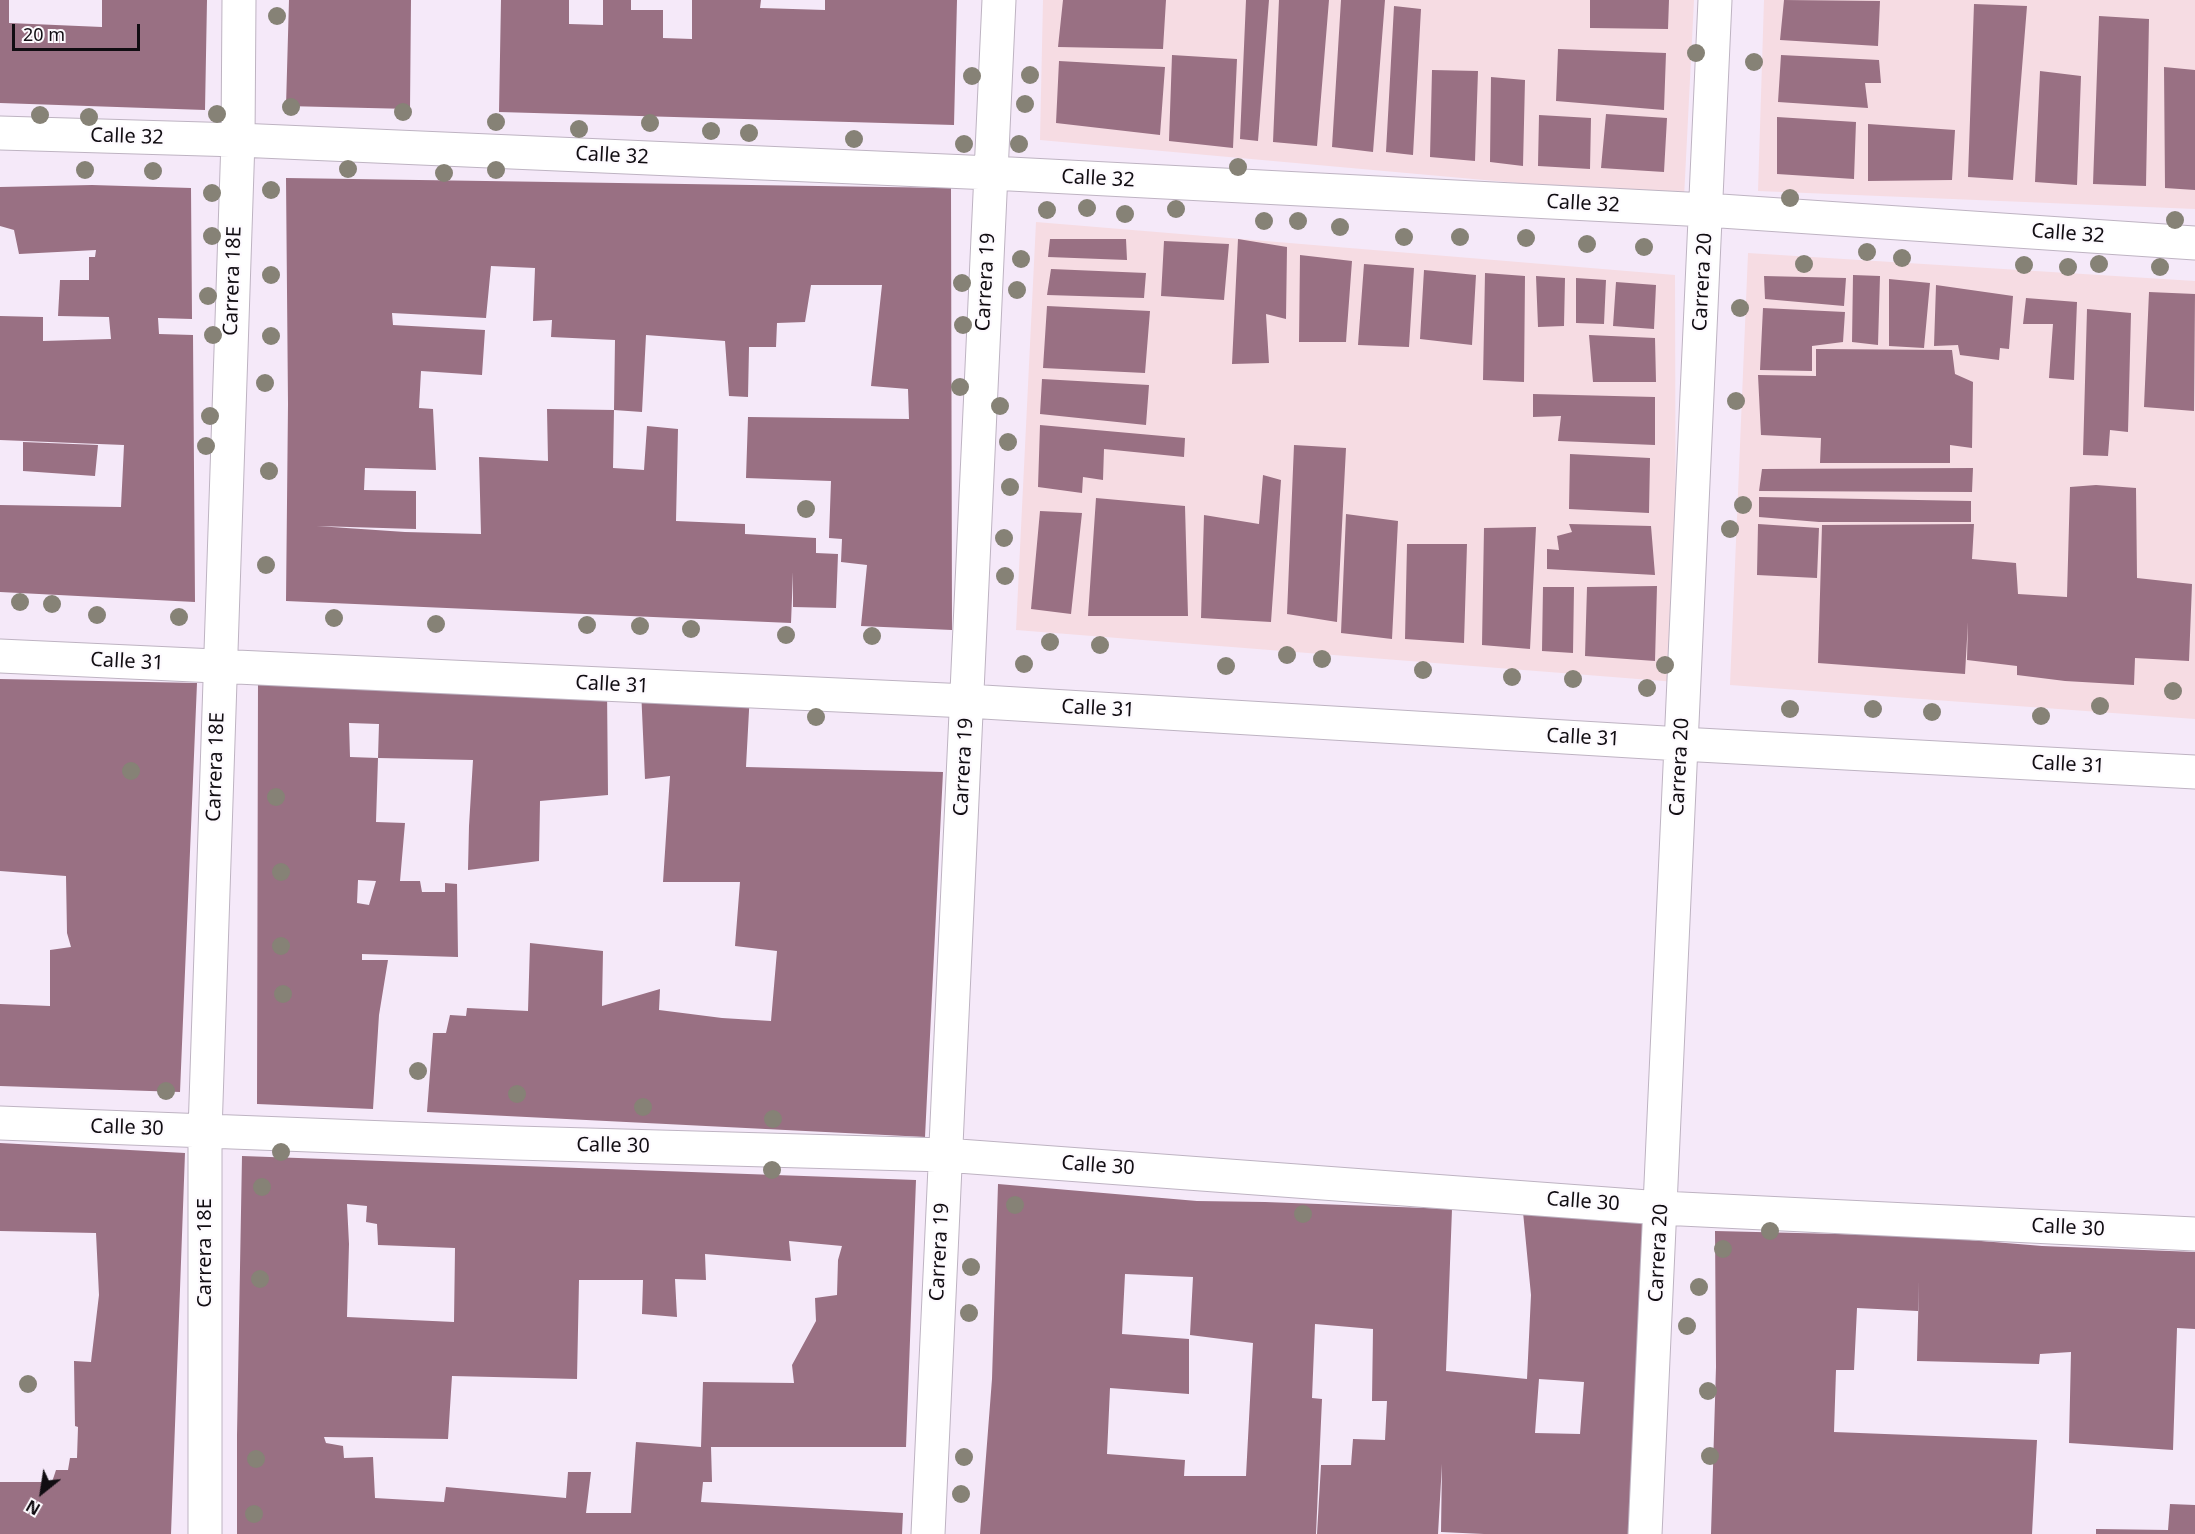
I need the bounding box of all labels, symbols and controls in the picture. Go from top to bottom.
scale bar [15,12,142,50]
text: 20 m [23,22,65,46]
street label: Calle 32 [90,124,164,150]
street label: Calle 32 [575,142,649,170]
street label: Calle 32 [1061,165,1135,193]
street label: Calle 32 [1546,190,1620,218]
street label: Calle 32 [2030,219,2106,249]
street label: Carrera 18E [219,226,247,336]
street label: Carrera 19 [971,232,1001,332]
street label: Carrera 20 [1688,232,1718,332]
street label: Calle 31 [90,648,164,676]
street label: Calle 31 [575,671,649,699]
street label: Calle 31 [1061,695,1135,723]
street label: Carrera 18E [202,712,230,822]
street label: Carrera 19 [949,717,979,817]
street label: Carrera 20 [1665,717,1695,817]
street label: Calle 31 [1546,724,1620,752]
street label: Calle 31 [2031,751,2105,779]
street label: Calle 30 [90,1115,164,1141]
street label: Calle 30 [576,1133,650,1159]
street label: Calle 30 [1060,1151,1136,1181]
street label: Calle 30 [1545,1187,1621,1217]
street label: Carrera 18E [193,1198,217,1308]
street label: Carrera 19 [925,1202,955,1302]
street label: Carrera 20 [1644,1203,1674,1303]
street label: Calle 30 [2031,1214,2105,1242]
north arrow [12,1462,72,1522]
text: N [22,1495,44,1520]

